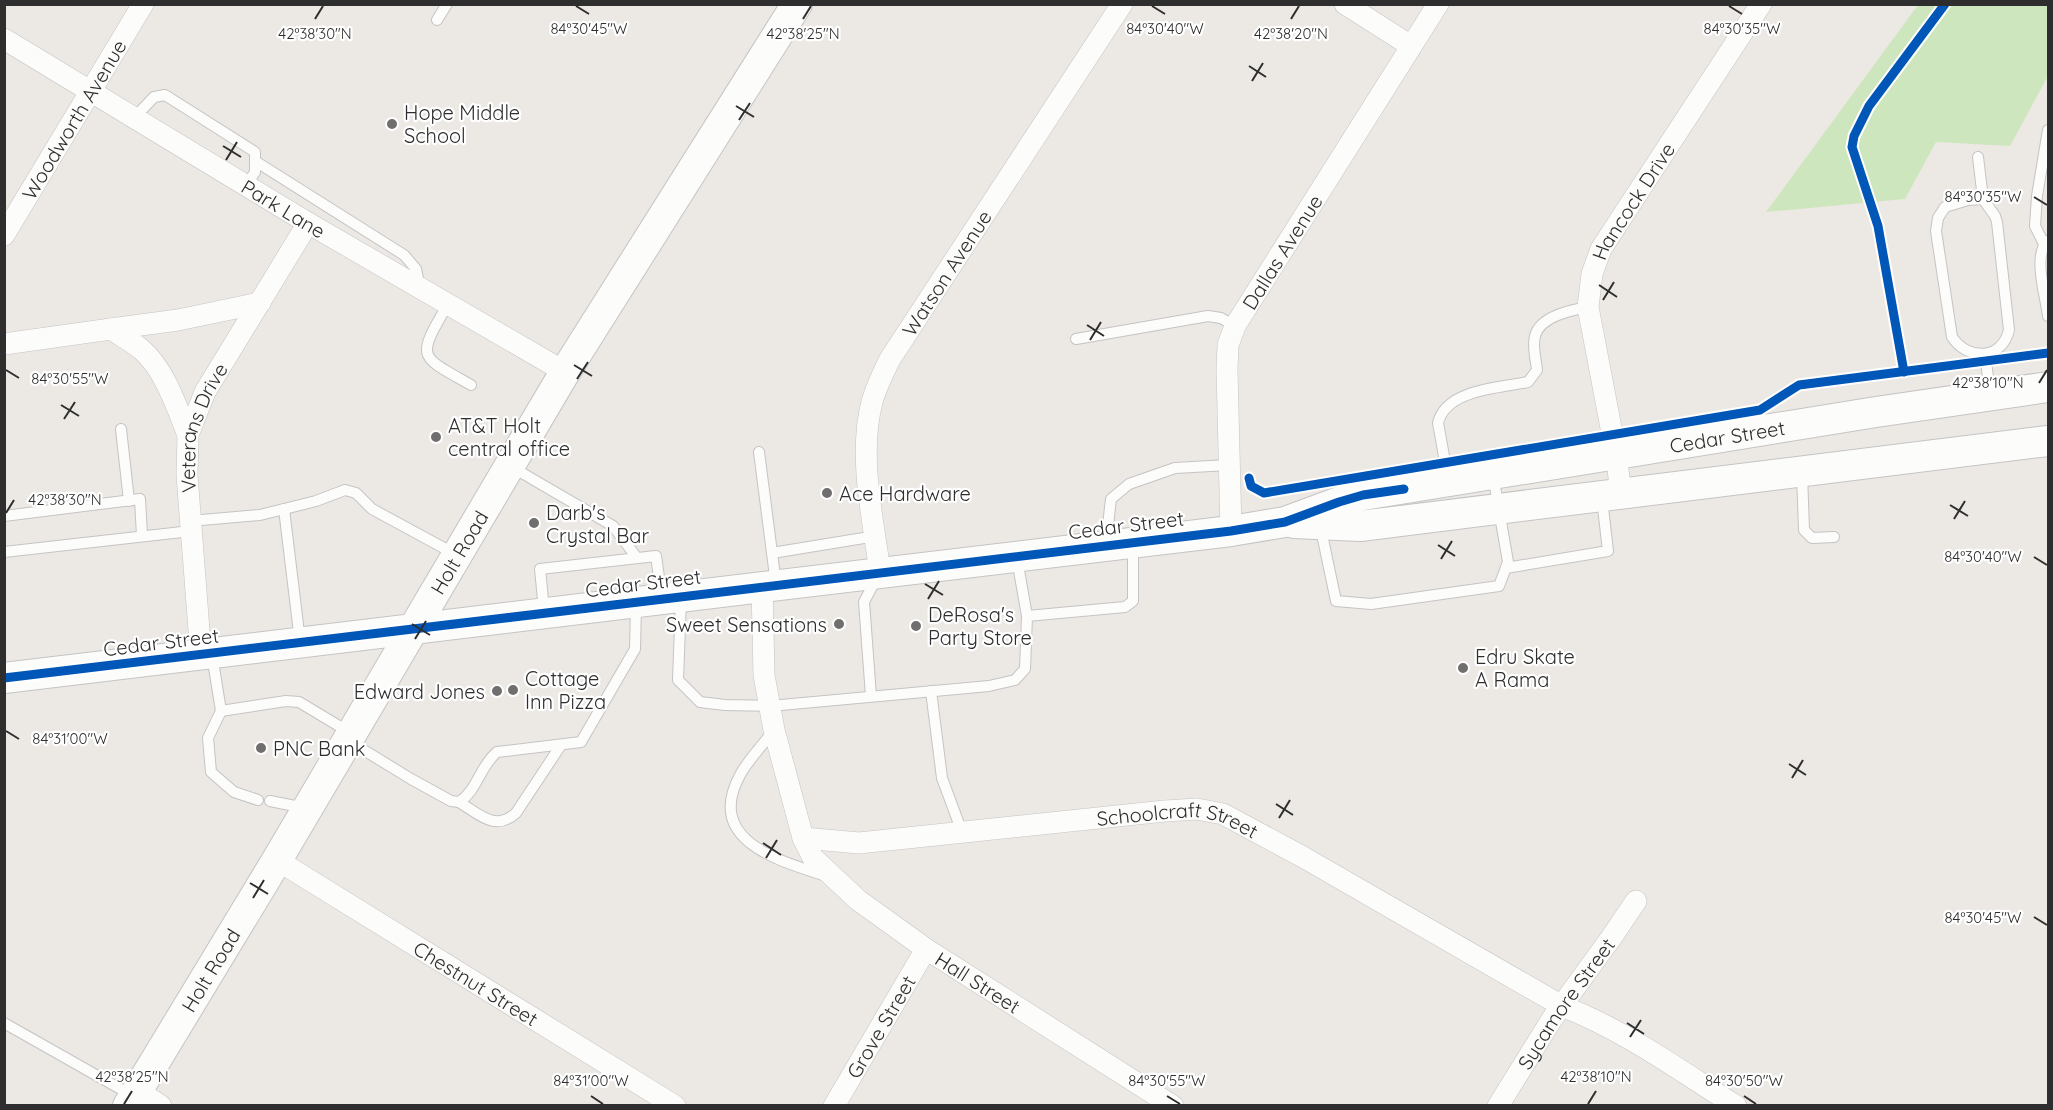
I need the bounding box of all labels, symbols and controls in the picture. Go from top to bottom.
text: 84°30'45"W [550,19,628,38]
text: 84°30'40"W [1126,19,1204,38]
text: 84°30'35"W [1704,19,1781,38]
text: 42°38'30"N [278,24,352,43]
text: 42°38'25"N [766,24,840,43]
text: 42°38'20"N [1254,24,1328,43]
street label: Woodworth Avenue [16,35,131,204]
place label: Hope Middle School [404,100,520,148]
marker: Hope Middle School [385,117,399,131]
street label: Hancock Drive [1586,138,1680,263]
street label: Park Lane [237,173,330,243]
text: 84°30'35"W [1945,187,2022,206]
street label: Dallas Avenue [1236,190,1327,314]
street label: Watson Avenue [896,205,997,341]
street label: Veterans Drive [174,358,233,494]
text: 84°30'55"W [31,369,109,388]
text: 42°38'10"N [1952,373,2024,392]
place label: AT&T Holt central office [448,413,570,461]
street label: Cedar Street [1668,414,1787,458]
marker: AT&T Holt central office [429,430,443,444]
place label: Ace Hardware [839,481,971,506]
marker: Ace Hardware [820,486,834,500]
text: 42°38'30"N [28,490,102,509]
place label: Darb's Crystal Bar [546,500,649,548]
street label: Cedar Street [1067,505,1186,545]
street label: Holt Road [424,506,493,599]
marker: Darb's Crystal Bar [527,516,541,530]
text: 84°30'40"W [1944,547,2022,566]
street label: Cedar Street [584,563,703,603]
place label: DeRosa's Party Store [928,602,1032,650]
place label: Sweet Sensations [666,612,827,637]
marker: Sweet Sensations [832,617,846,631]
marker: DeRosa's Party Store [909,619,923,633]
street label: Cedar Street [102,622,221,662]
place label: Edru Skate A Rama [1475,644,1575,692]
marker: Edru Skate A Rama [1456,661,1470,675]
place label: Cottage Inn Pizza [525,666,606,714]
place label: Edward Jones [354,679,485,704]
marker: Cottage Inn Pizza [506,683,520,697]
marker: Edward Jones [490,684,504,698]
text: 84°31'00"W [32,729,108,748]
place label: PNC Bank [273,736,365,761]
marker: PNC Bank [254,741,268,755]
street label: Schoolcraft Street [1095,796,1263,843]
text: 84°30'45"W [1944,908,2022,927]
street label: Holt Road [176,924,245,1016]
street label: Sycamore Street [1512,933,1620,1074]
street label: Chestnut Street [409,935,543,1031]
street label: Hall Street [931,946,1025,1018]
street label: Grove Street [841,970,921,1083]
text: 42°38'25"N [95,1067,169,1086]
text: 42°38'10"N [1560,1067,1632,1086]
text: 84°31'00"W [553,1071,629,1090]
text: 84°30'55"W [1128,1071,1206,1090]
text: 84°30'50"W [1705,1071,1784,1090]

